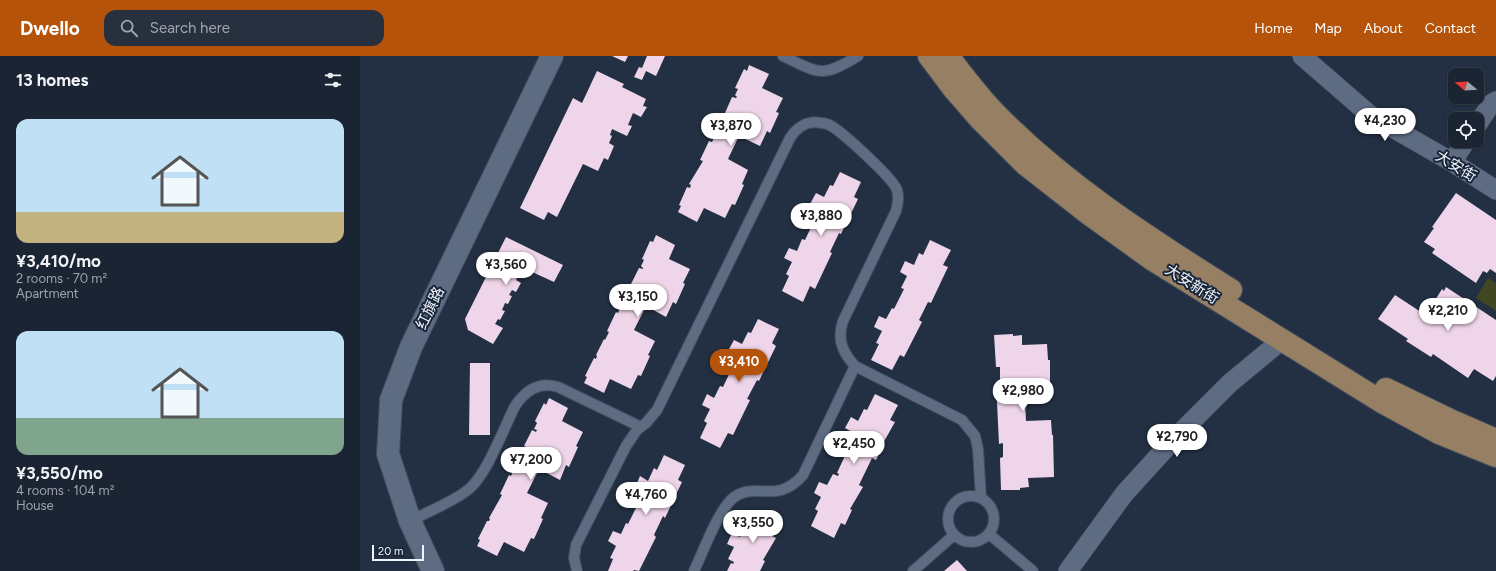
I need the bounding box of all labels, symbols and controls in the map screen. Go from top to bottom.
search box [104,10,384,46]
text: Dwello [20,17,80,40]
icon: search [118,17,140,39]
text: Search here [150,19,230,37]
text: Home [1254,20,1293,37]
text: Map [1315,20,1342,37]
text: About [1364,20,1403,37]
text: Contact [1425,20,1476,37]
north arrow [1448,68,1484,104]
map controls [1448,68,1484,148]
icon: filters [322,69,344,91]
text: 13 homes [16,70,88,90]
pin: ¥4,230 [1352,108,1418,142]
button: locate [1448,112,1484,148]
pin: ¥3,870 [698,113,764,147]
text: ¥4,230 [1364,113,1406,128]
text: ¥3,870 [710,118,752,133]
icon: home [144,145,216,217]
street label: 大安街 [1432,147,1480,185]
pin: ¥3,880 [788,203,854,237]
text: ¥3,880 [800,208,842,223]
text: ¥3,410/mo [16,251,101,271]
pin: ¥3,560 [473,252,539,286]
text: ¥3,560 [485,257,527,272]
street label: 大安新街 [1162,260,1222,308]
text: 2 rooms · 70 m² [16,271,107,286]
street label: 红旗路 [412,284,448,332]
pin: ¥3,150 [605,284,671,318]
text: Apartment [16,286,79,301]
text: ¥3,150 [618,289,658,304]
pin: ¥2,210 [1415,298,1481,332]
text: ¥2,210 [1428,303,1468,318]
pin: ¥3,410 [706,349,772,383]
text: ¥3,410 [719,354,759,369]
icon: home [144,357,216,429]
pin: ¥2,980 [990,378,1056,412]
text: ¥2,980 [1002,383,1044,398]
pin: ¥2,790 [1144,424,1210,458]
text: ¥2,790 [1156,429,1198,444]
pin: ¥2,450 [821,431,887,465]
text: ¥2,450 [833,436,875,451]
pin: ¥7,200 [498,447,564,481]
text: ¥7,200 [510,452,552,467]
text: ¥3,550/mo [16,463,103,483]
pin: ¥4,760 [613,482,679,516]
text: 4 rooms · 104 m² [16,483,114,498]
text: ¥4,760 [625,487,667,502]
text: House [16,498,54,513]
pin: ¥3,550 [720,510,786,544]
text: ¥3,550 [732,515,774,530]
scale bar [372,543,424,562]
text: 20 m [378,545,403,558]

